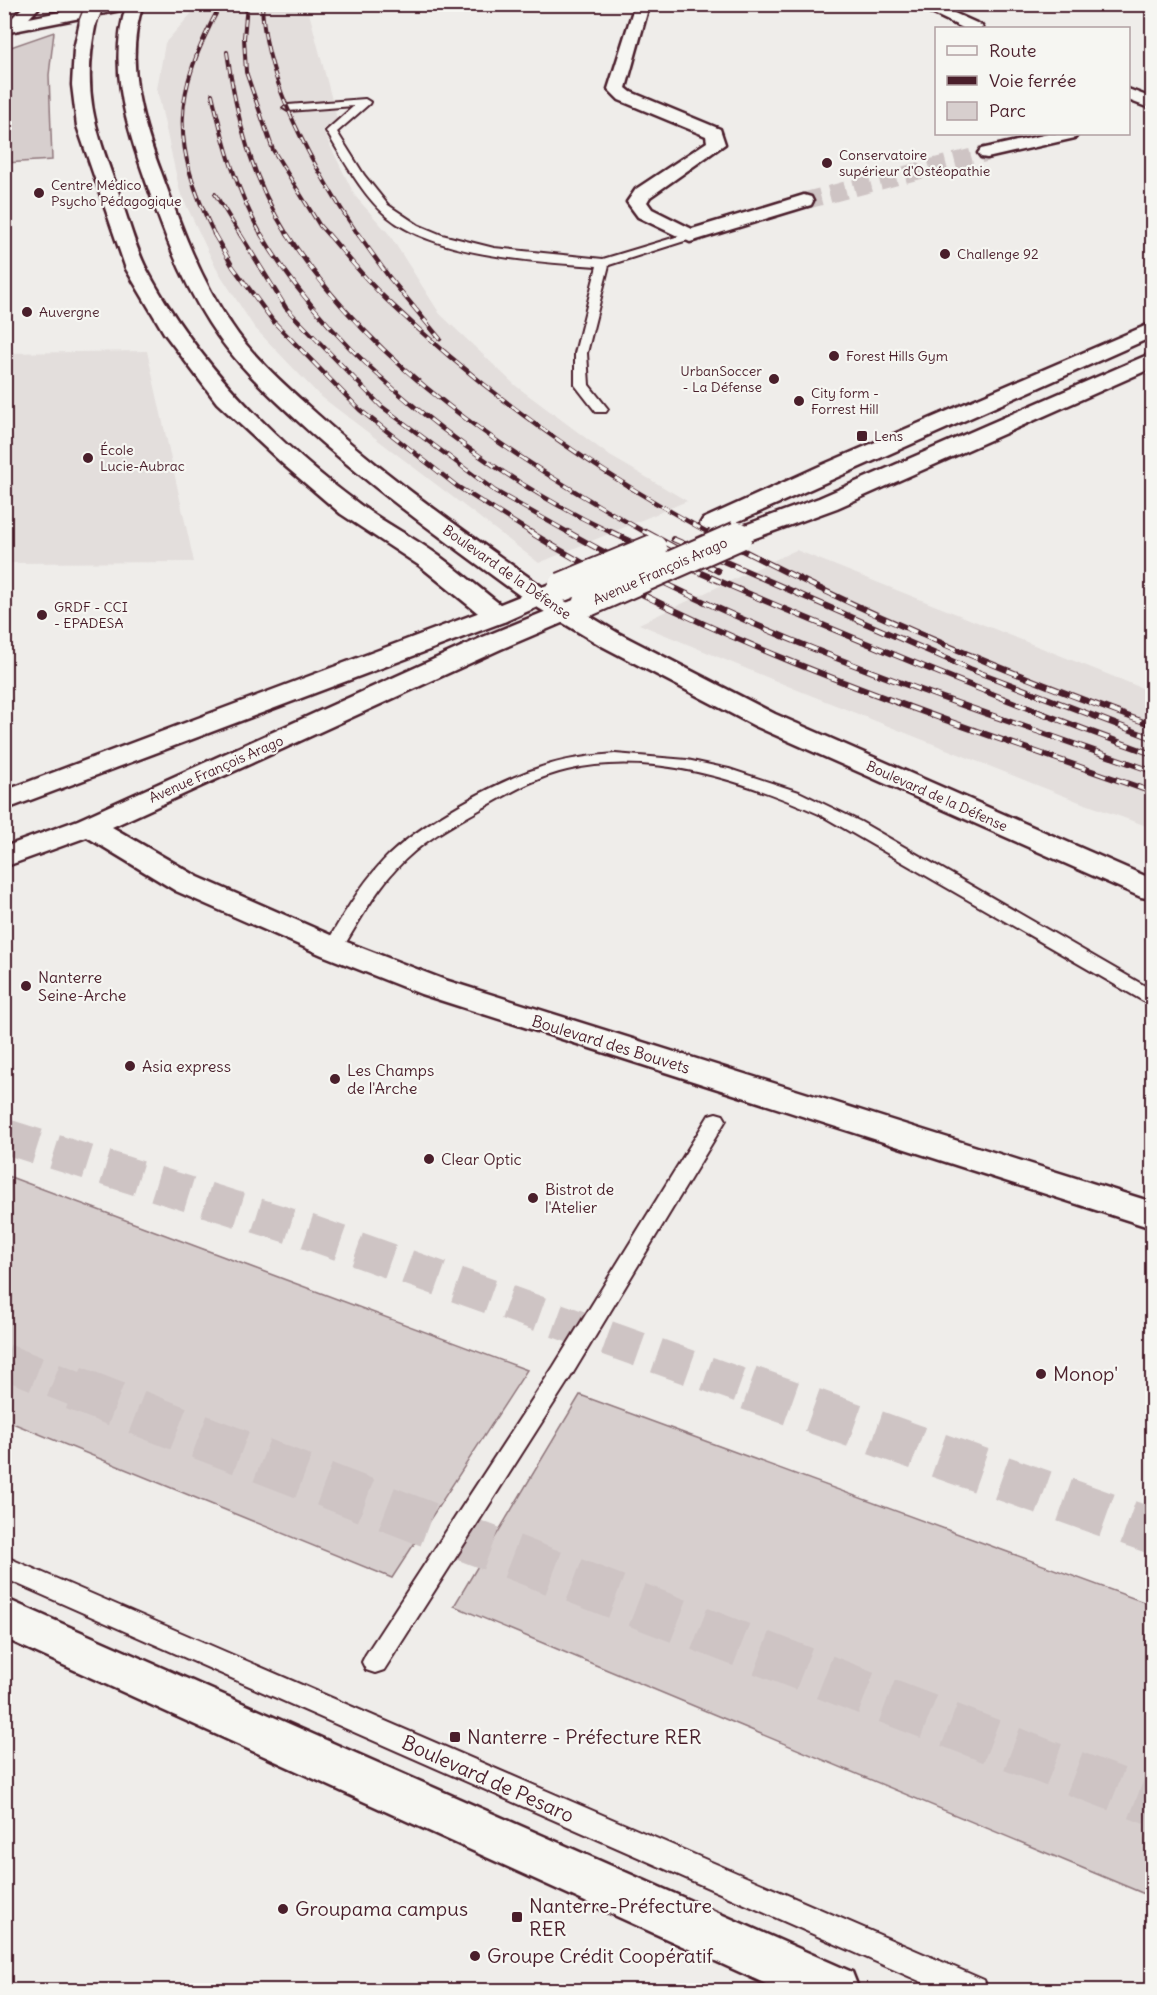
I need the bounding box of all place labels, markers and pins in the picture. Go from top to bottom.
place label: Conservatoire supérieur d'Ostéopathie [839,146,990,180]
marker: Conservatoire supérieur d'Ostéopathie [820,156,834,170]
place label: Centre Médico Psycho Pédagogique [51,176,182,210]
marker: Centre Médico Psycho Pédagogique [32,186,46,200]
place label: Challenge 92 [957,245,1039,263]
marker: Challenge 92 [938,247,952,261]
place label: Auvergne [39,303,100,321]
marker: Auvergne [20,305,34,319]
place label: Forest Hills Gym [846,347,948,365]
marker: Forest Hills Gym [827,349,841,363]
place label: UrbanSoccer - La Défense [680,362,762,396]
marker: UrbanSoccer - La Défense [767,372,781,386]
place label: City form - Forrest Hill [811,384,879,418]
marker: City form - Forrest Hill [792,394,806,408]
place label: Lens [874,427,903,445]
marker: Lens [855,429,869,443]
place label: École Lucie-Aubrac [100,441,185,475]
marker: École Lucie-Aubrac [81,451,95,465]
place label: GRDF - CCI - EPADESA [54,598,128,632]
marker: GRDF - CCI - EPADESA [35,608,49,622]
place label: Nanterre Seine-Arche [38,967,127,1005]
marker: Nanterre Seine-Arche [19,979,33,993]
place label: Asia express [142,1056,231,1076]
marker: Asia express [123,1059,137,1073]
place label: Les Champs de l'Arche [347,1060,434,1098]
marker: Les Champs de l'Arche [328,1072,342,1086]
place label: Clear Optic [441,1149,522,1169]
marker: Clear Optic [422,1152,436,1166]
place label: Bistrot de l'Atelier [545,1179,614,1217]
marker: Bistrot de l'Atelier [526,1191,540,1205]
place label: Monop' [1053,1361,1118,1386]
marker: Monop' [1034,1367,1048,1381]
place label: Nanterre - Préfecture RER [467,1724,702,1749]
marker: Nanterre - Préfecture RER [448,1730,462,1744]
place label: Nanterre-Préfecture RER [529,1893,712,1941]
place label: Groupama campus [295,1896,468,1921]
marker: Groupama campus [276,1902,290,1916]
marker: Nanterre-Préfecture RER [510,1910,524,1924]
place label: Groupe Crédit Coopératif [487,1943,714,1968]
marker: Groupe Crédit Coopératif [468,1949,482,1963]

